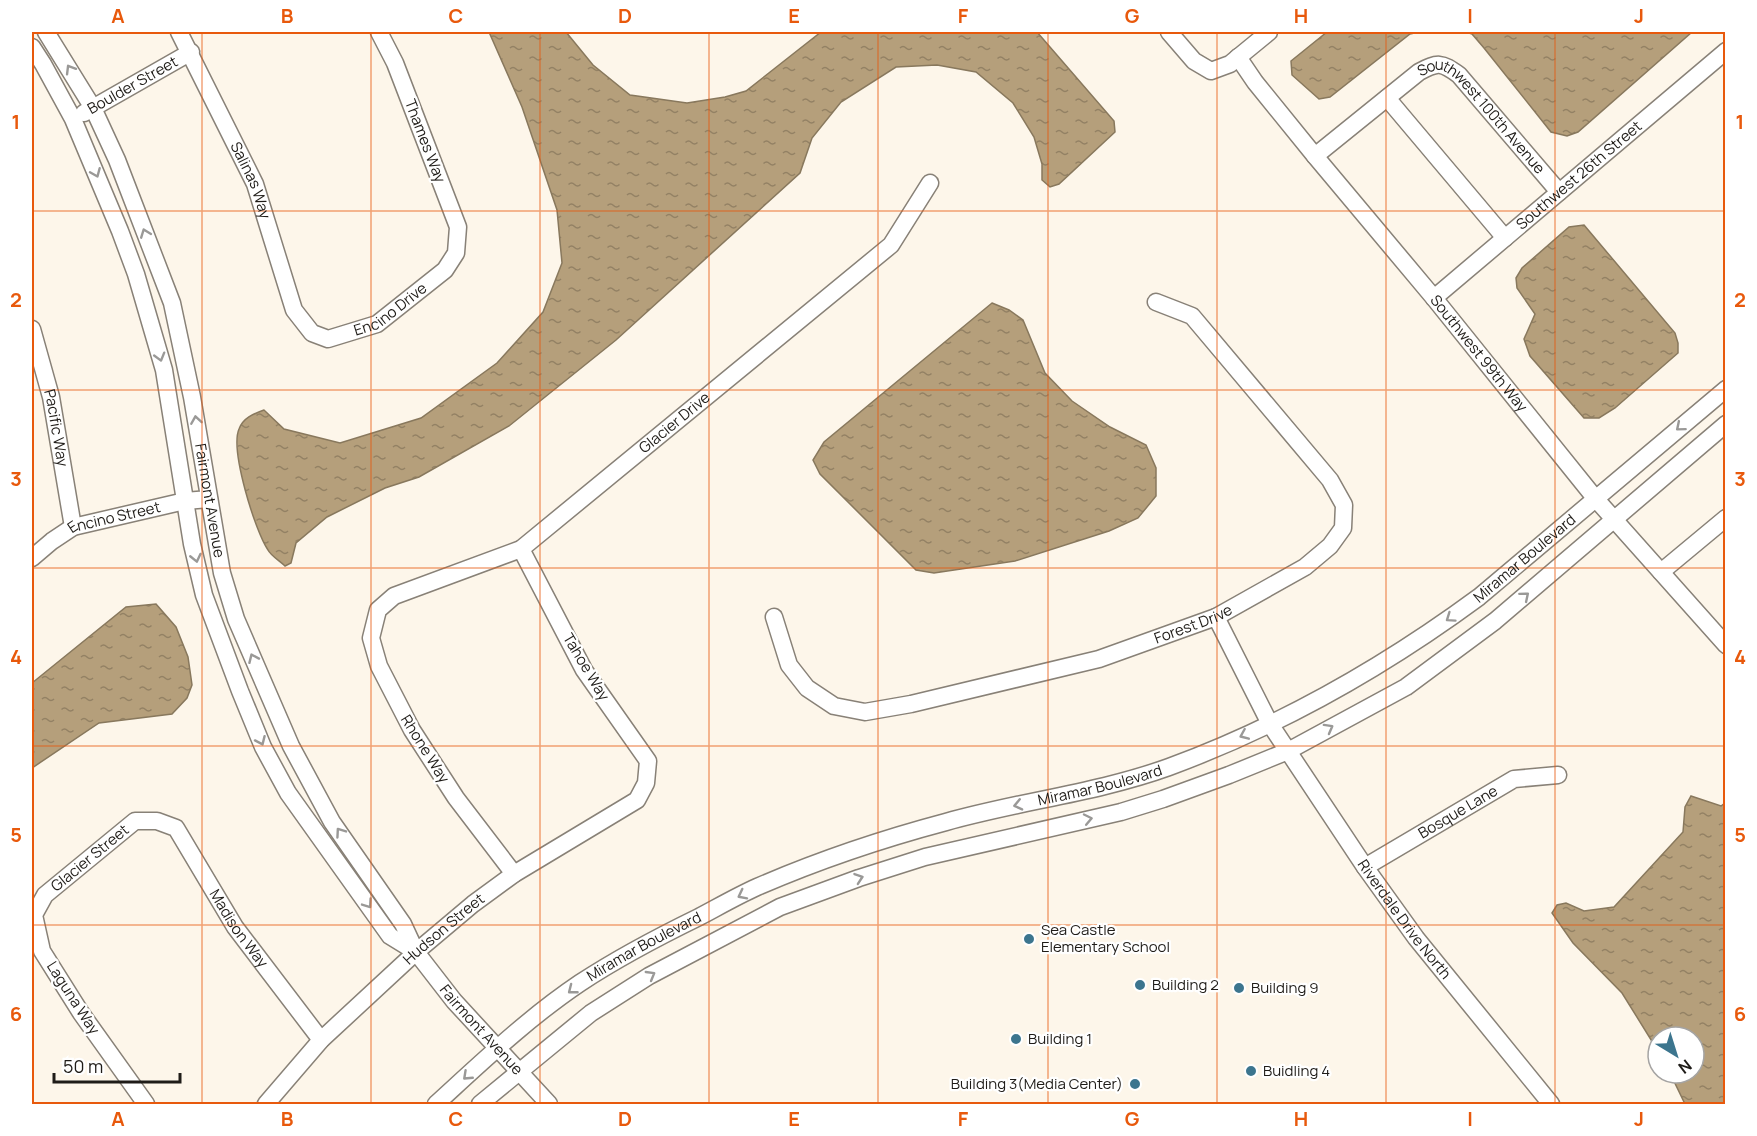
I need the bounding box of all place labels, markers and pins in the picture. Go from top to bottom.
place label: Sea Castle Elementary School [1041,919,1170,957]
marker: Sea Castle Elementary School [1022,932,1036,946]
place label: Building 2 [1152,974,1219,995]
place label: Building 9 [1251,977,1319,998]
marker: Building 2 [1133,978,1147,992]
marker: Building 9 [1232,981,1246,995]
place label: Building 1 [1028,1028,1092,1049]
marker: Building 1 [1009,1032,1023,1046]
place label: Buidling 4 [1263,1060,1330,1081]
marker: Buidling 4 [1244,1064,1258,1078]
place label: Building 3(Media Center) [951,1073,1123,1094]
marker: Building 3(Media Center) [1128,1077,1142,1091]

